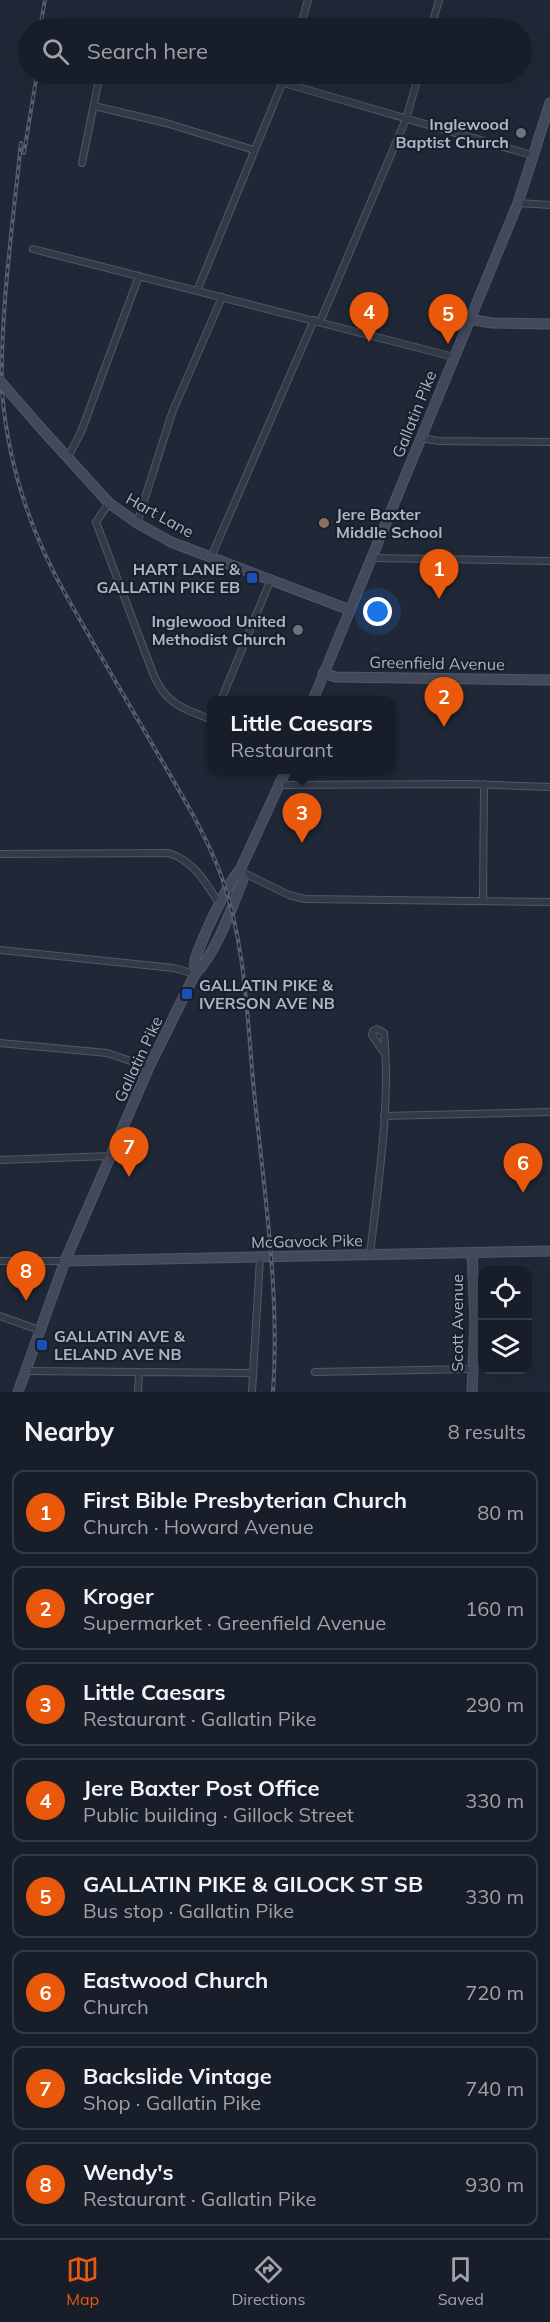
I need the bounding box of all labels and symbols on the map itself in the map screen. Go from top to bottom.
place label: Inglewood Baptist Church [396,114,509,152]
marker: Inglewood Baptist Church [514,126,528,140]
pin: 4 [350,292,388,342]
pin: 5 [428,294,468,344]
street label: Gallatin Pike [387,367,441,461]
street label: Hart Lane [123,488,197,542]
place label: Jere Baxter Middle School [336,504,442,542]
marker: Jere Baxter Middle School [317,516,331,530]
pin: 1 [420,550,458,599]
place label: HART LANE & GALLATIN PIKE EB [96,559,241,597]
marker: HART LANE & GALLATIN PIKE EB [245,571,259,585]
your location [363,597,392,626]
place label: Inglewood United Methodist Church [151,611,286,649]
marker: Inglewood United Methodist Church [291,623,305,637]
street label: Greenfield Avenue [369,652,505,674]
pin: 2 [424,678,464,727]
pin: 3 [282,794,322,843]
place label: GALLATIN PIKE & IVERSON AVE NB [199,975,335,1013]
marker: GALLATIN PIKE & IVERSON AVE NB [180,987,194,1001]
street label: Gallatin Pike [109,1013,167,1105]
pin: 7 [110,1128,148,1177]
pin: 6 [504,1144,542,1193]
street label: McGavock Pike [251,1230,363,1252]
pin: 8 [6,1252,46,1301]
street label: Scott Avenue [447,1274,467,1372]
place label: GALLATIN AVE & LELAND AVE NB [54,1326,186,1364]
marker: GALLATIN AVE & LELAND AVE NB [35,1338,49,1352]

